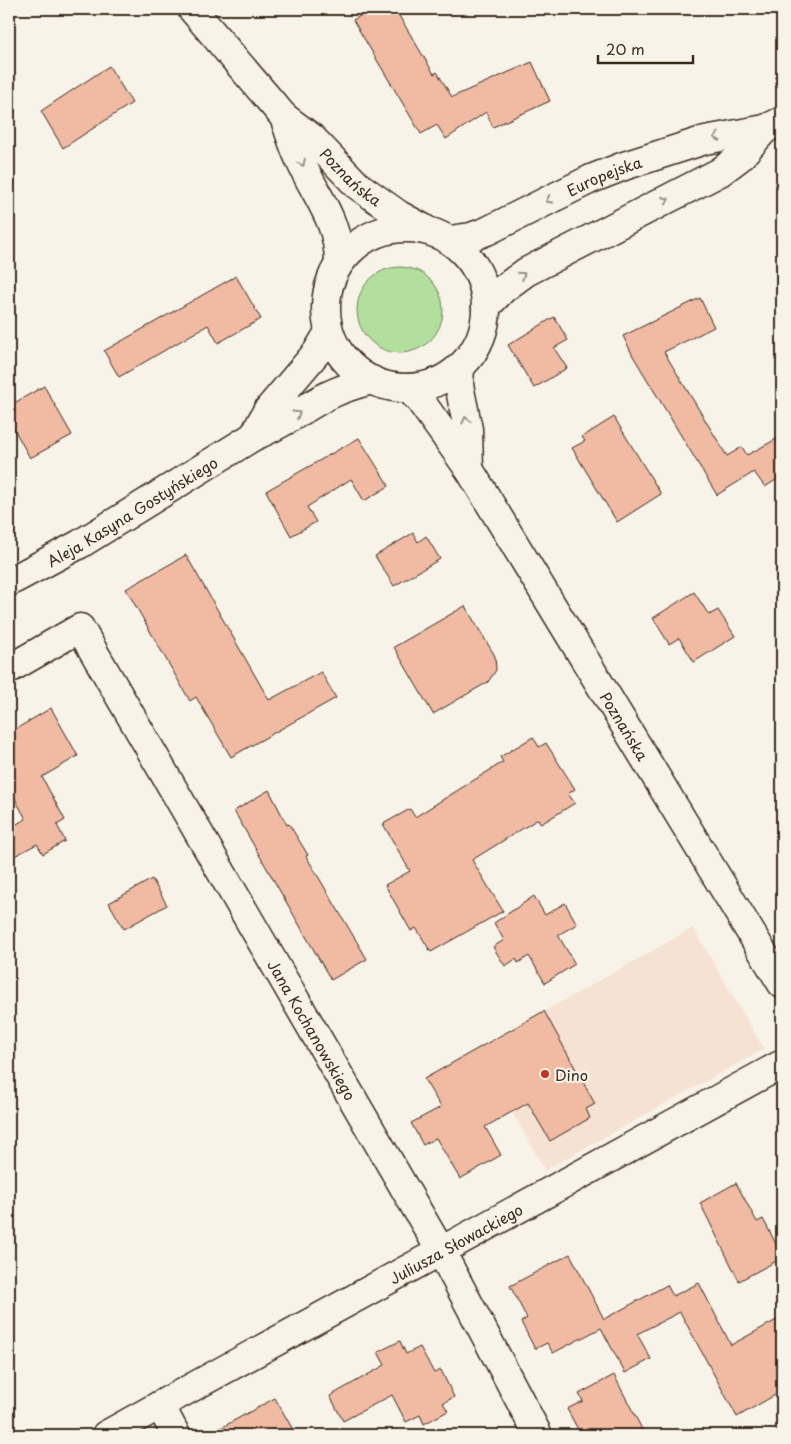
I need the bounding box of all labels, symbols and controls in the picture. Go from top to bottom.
scale bar [598,32,694,64]
text: 20 m [606,37,645,60]
one-way arrow [713,132,722,142]
street label: Poznańska [315,142,387,211]
street label: Europejska [562,149,645,201]
one-way arrow [296,158,306,167]
one-way arrow [545,194,554,204]
one-way arrow [661,195,670,206]
one-way arrow [517,272,526,281]
one-way arrow [292,411,301,420]
one-way arrow [461,416,472,425]
street label: Aleja Kasyna Gostyńskiego [42,450,222,571]
street label: Poznańska [595,687,655,765]
street label: Jana Kochanowskiego [263,955,362,1104]
place label: Dino [555,1063,588,1086]
marker: Dino [539,1068,551,1080]
street label: Juliusza Słowackiego [385,1197,526,1289]

